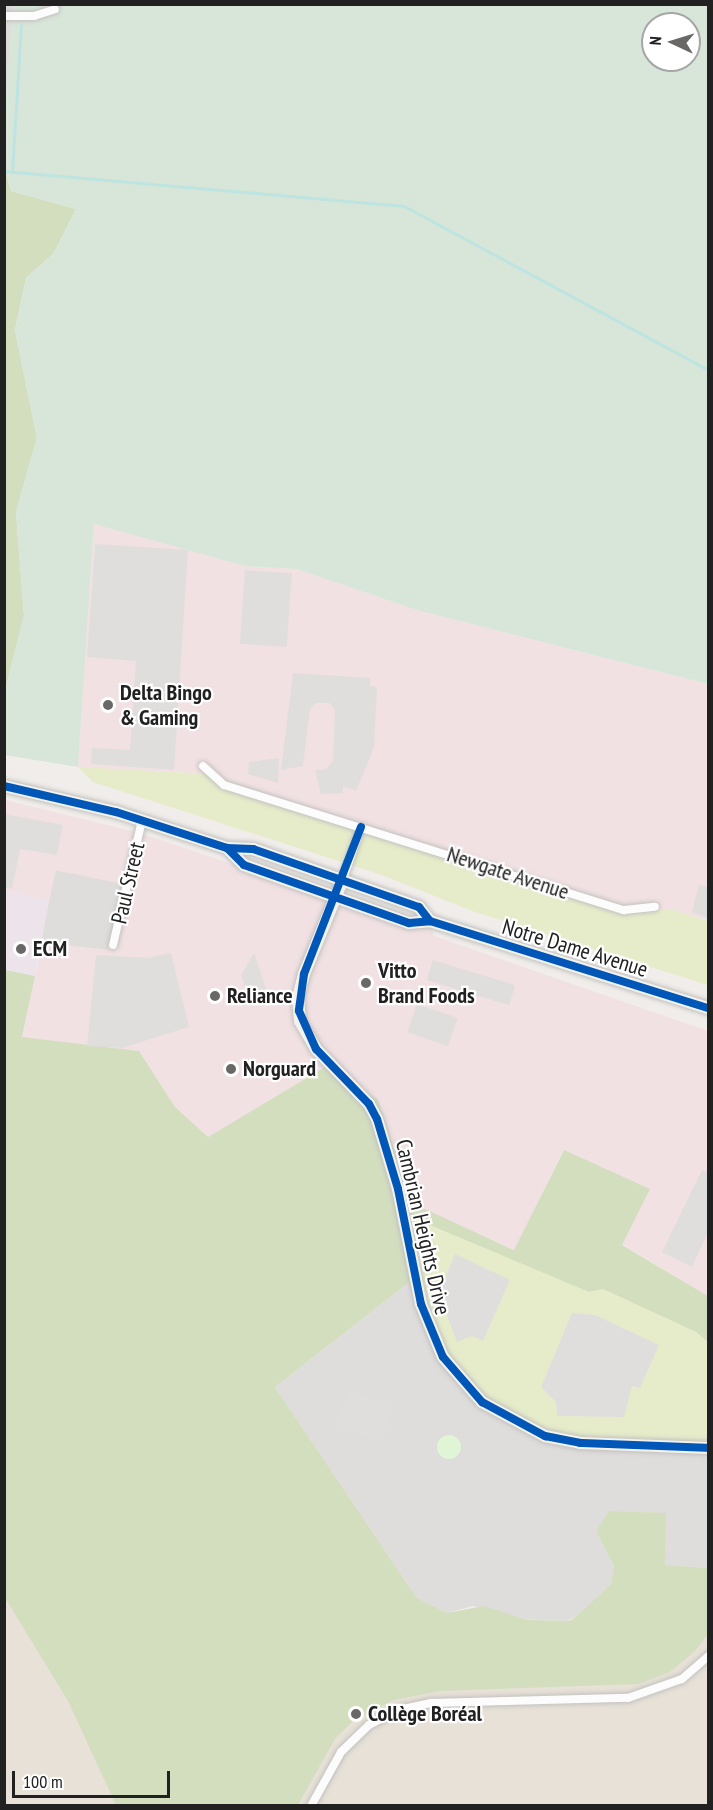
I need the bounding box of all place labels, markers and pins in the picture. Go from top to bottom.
place label: Delta Bingo & Gaming [120,679,212,730]
marker: Delta Bingo & Gaming [101,698,115,712]
place label: ECM [33,936,67,962]
marker: ECM [14,942,28,956]
place label: Vitto Brand Foods [378,957,475,1008]
marker: Vitto Brand Foods [359,976,373,990]
place label: Reliance [227,983,293,1009]
marker: Reliance [208,989,222,1003]
place label: Norguard [243,1056,316,1082]
marker: Norguard [224,1062,238,1076]
place label: Collège Boréal [368,1701,482,1727]
marker: Collège Boréal [349,1707,363,1721]

